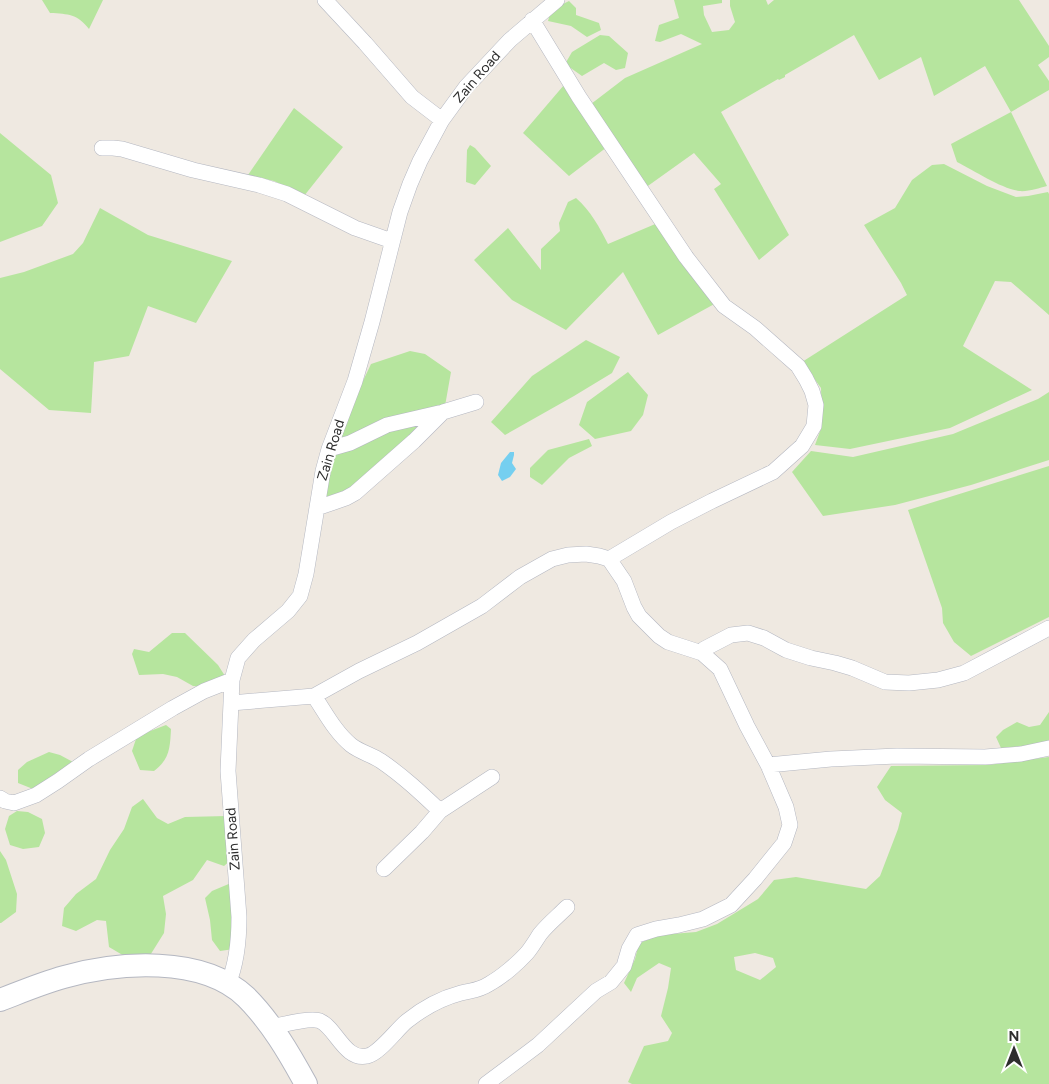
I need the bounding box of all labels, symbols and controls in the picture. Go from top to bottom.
street label: Zain Road [450,48,504,106]
street label: Zain Road [314,417,348,483]
street label: Zain Road [222,807,244,871]
north arrow [989,1024,1039,1074]
text: N [1009,1028,1019,1045]

